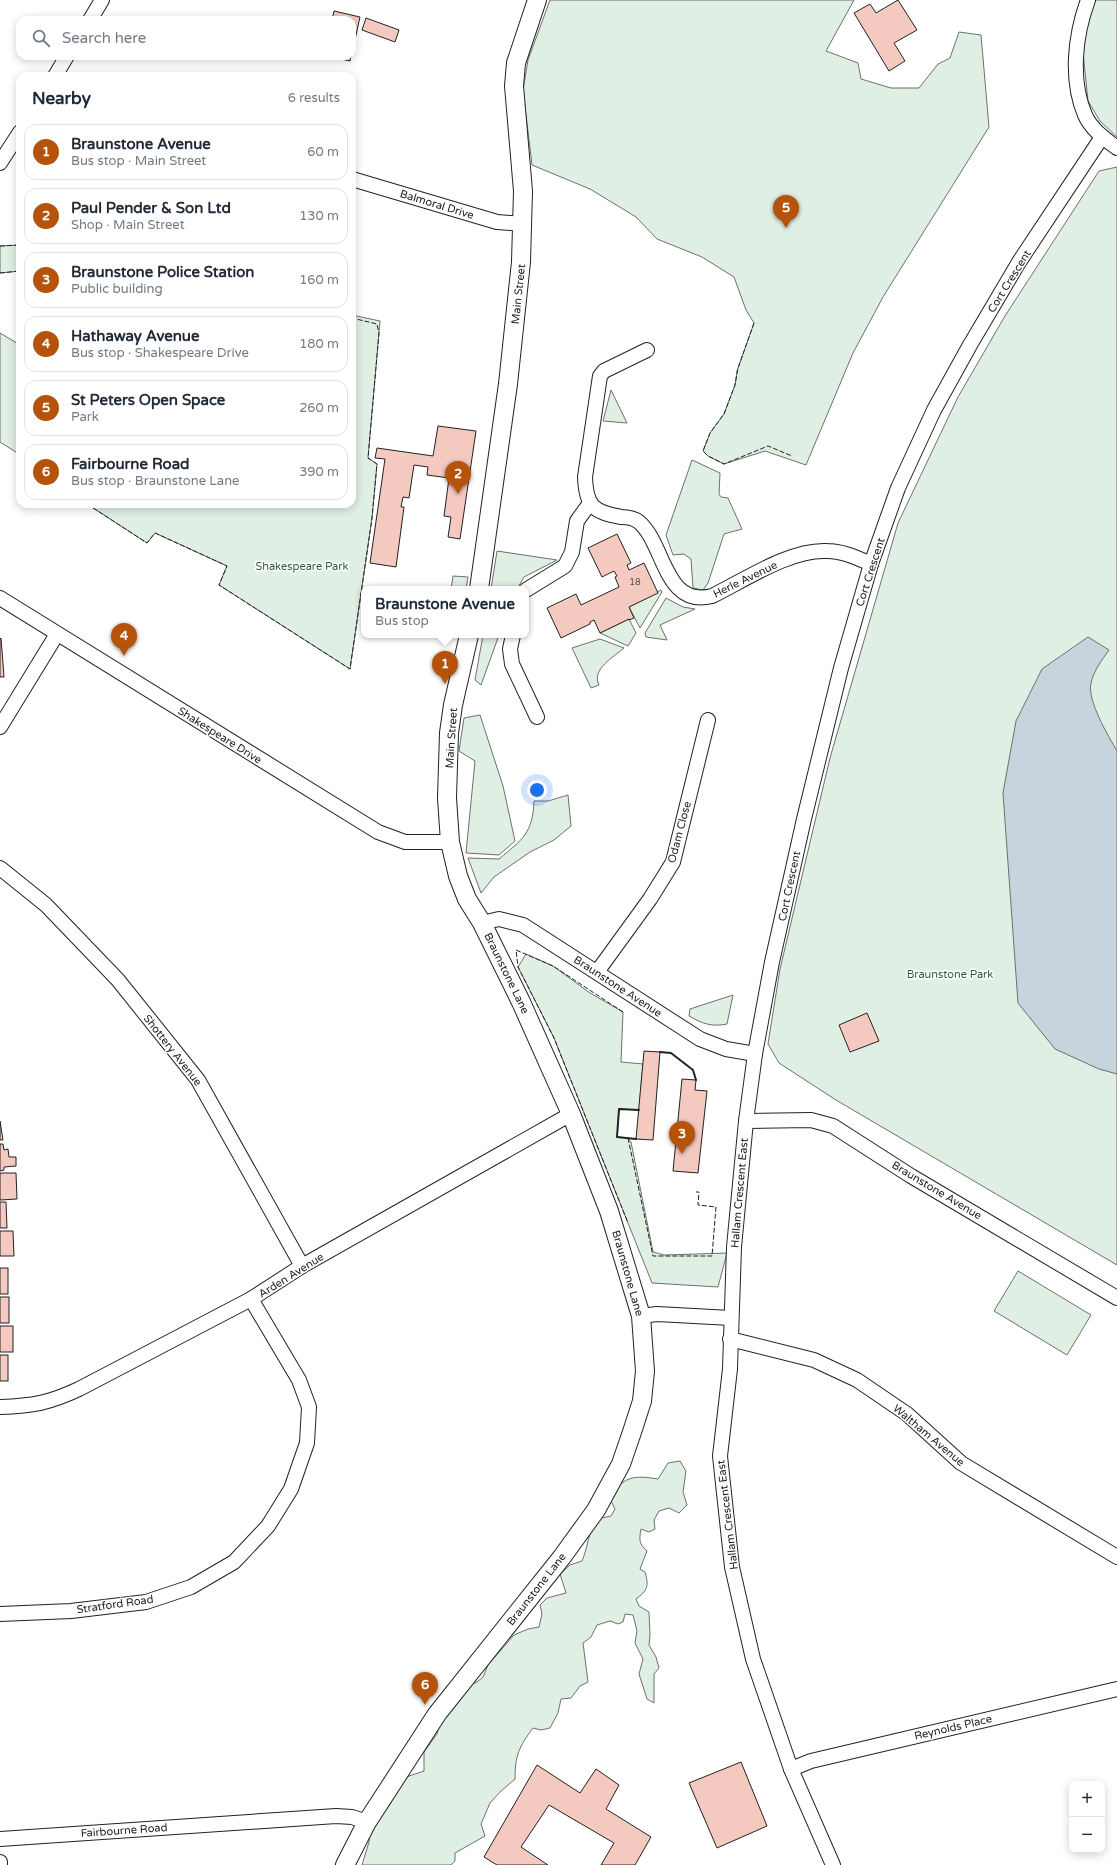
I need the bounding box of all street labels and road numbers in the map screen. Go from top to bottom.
street label: Balmoral Drive [398,187,475,222]
street label: Cort Crescent [985,248,1034,315]
street label: Main Street [509,263,528,325]
street label: Cort Crescent [853,536,888,608]
street label: Herle Avenue [711,558,779,601]
street label: Shakespeare Drive [175,704,264,767]
street label: Main Street [443,707,460,769]
street label: Odam Close [665,800,694,864]
street label: Cort Crescent [776,850,803,922]
street label: Braunstone Lane [481,931,532,1016]
street label: Braunstone Avenue [571,953,664,1020]
street label: Shottery Avenue [141,1012,204,1089]
street label: Hallam Crescent East [728,1137,751,1249]
street label: Braunstone Avenue [889,1158,984,1222]
street label: Braunstone Lane [609,1229,646,1318]
street label: Arden Avenue [256,1250,326,1301]
street label: Waltham Avenue [890,1402,967,1469]
street label: Hallam Crescent East [714,1459,741,1571]
street label: Braunstone Lane [504,1550,569,1628]
street label: Stratford Road [76,1593,154,1616]
street label: Reynolds Place [913,1712,993,1743]
street label: Fairbourne Road [80,1821,168,1840]

